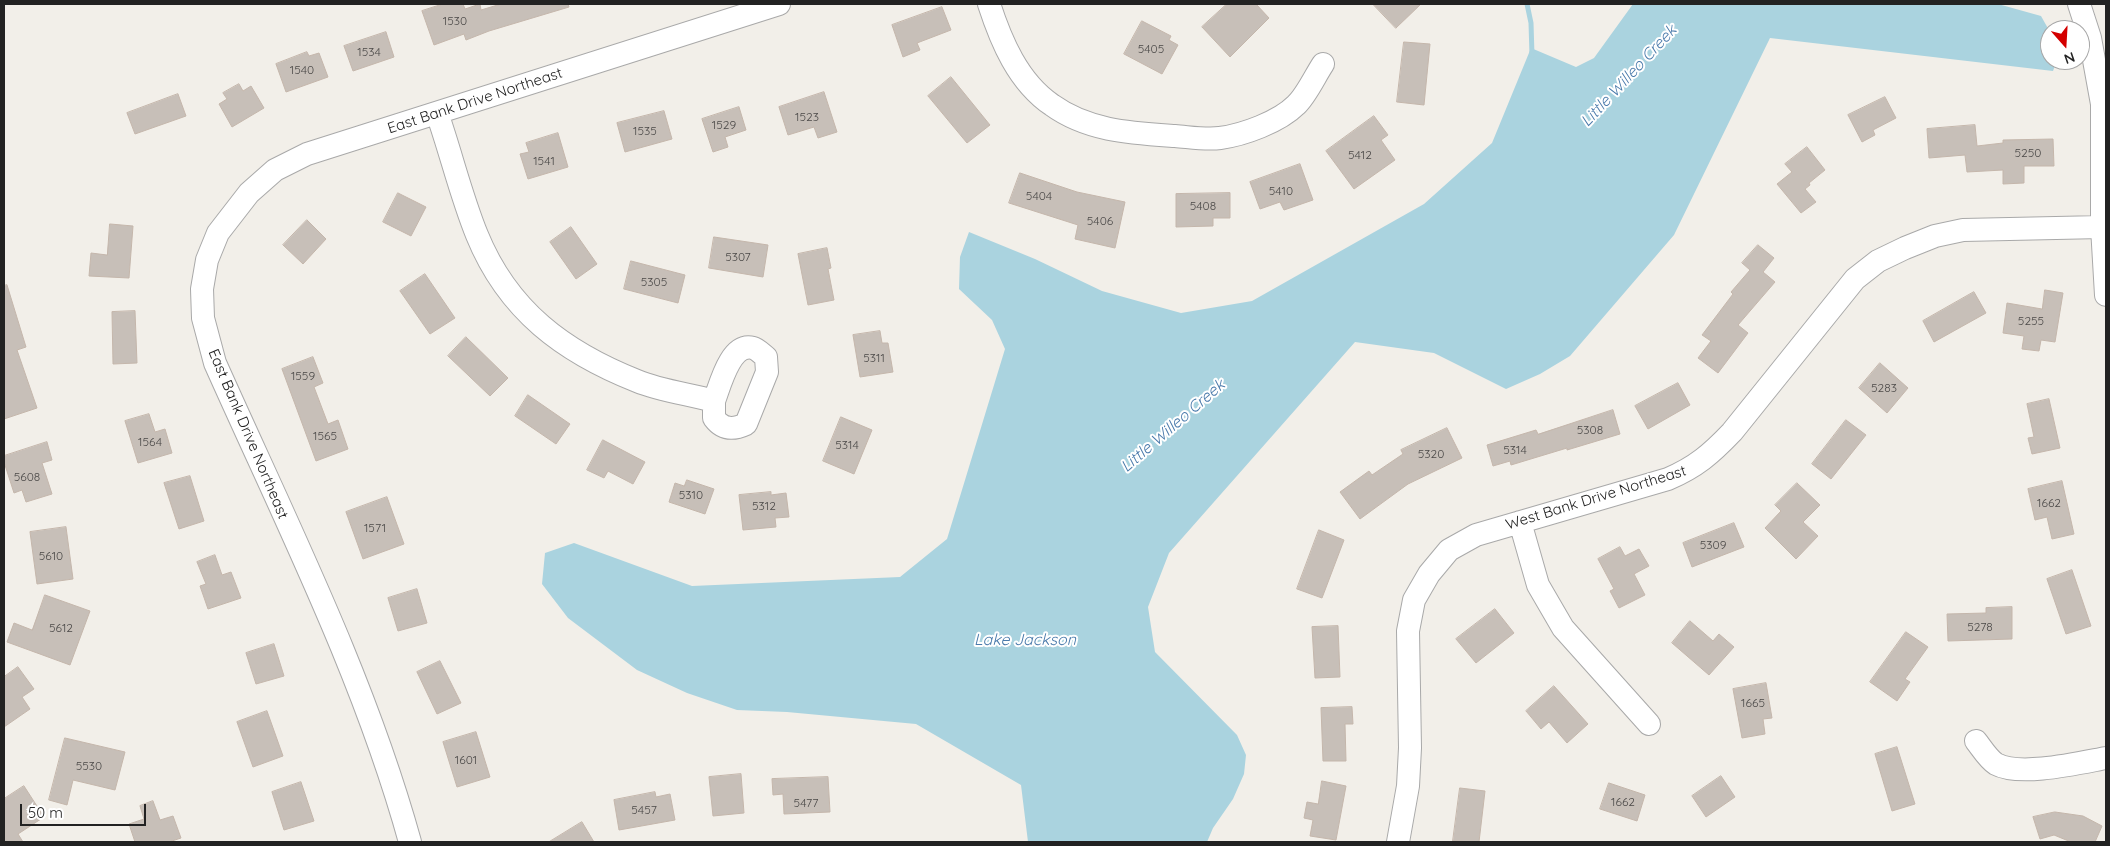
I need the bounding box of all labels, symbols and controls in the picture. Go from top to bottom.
house number: 1530 [443,14,467,28]
north arrow [2040,20,2090,70]
water label: Little Willeo Creek [1577,21,1681,131]
house number: 5405 [1138,42,1164,56]
house number: 1534 [357,45,381,59]
text: N [2062,48,2077,68]
house number: 1540 [290,63,314,77]
street label: East Bank Drive Northeast [385,64,565,138]
house number: 1523 [795,110,819,124]
house number: 1529 [712,118,736,132]
house number: 1535 [633,124,657,138]
house number: 5250 [2015,146,2041,160]
house number: 5412 [1348,148,1372,162]
house number: 1541 [533,154,555,168]
house number: 5410 [1269,184,1293,198]
house number: 5404 [1026,189,1052,203]
house number: 5408 [1190,199,1216,213]
house number: 5406 [1087,214,1113,228]
house number: 5307 [725,250,751,264]
house number: 5305 [641,275,667,289]
house number: 5255 [2018,314,2044,328]
street label: East Bank Drive Northeast [204,346,292,522]
house number: 5311 [863,351,885,365]
house number: 1559 [291,369,315,383]
water label: Little Willeo Creek [1117,376,1229,476]
house number: 5283 [1871,381,1897,395]
house number: 5308 [1577,423,1603,437]
house number: 1565 [313,429,337,443]
house number: 1564 [138,435,162,449]
house number: 5314 [835,438,859,452]
house number: 5314 [1503,443,1527,457]
house number: 5320 [1418,447,1444,461]
street label: West Bank Drive Northeast [1504,462,1688,534]
house number: 5608 [14,470,40,484]
house number: 5310 [679,488,703,502]
house number: 1662 [2037,496,2061,510]
house number: 5312 [752,499,776,513]
house number: 1571 [364,521,386,535]
house number: 5309 [1700,538,1726,552]
house number: 5610 [39,549,63,563]
house number: 5278 [1967,620,1993,634]
house number: 5612 [49,621,73,635]
water label: Lake Jackson [974,630,1076,650]
house number: 1665 [1741,696,1765,710]
house number: 1601 [455,753,477,767]
house number: 5530 [76,759,102,773]
scale bar [22,794,149,826]
house number: 1662 [1611,795,1635,809]
house number: 5477 [794,796,818,810]
text: 50 m [28,803,63,822]
house number: 5457 [631,803,657,817]

